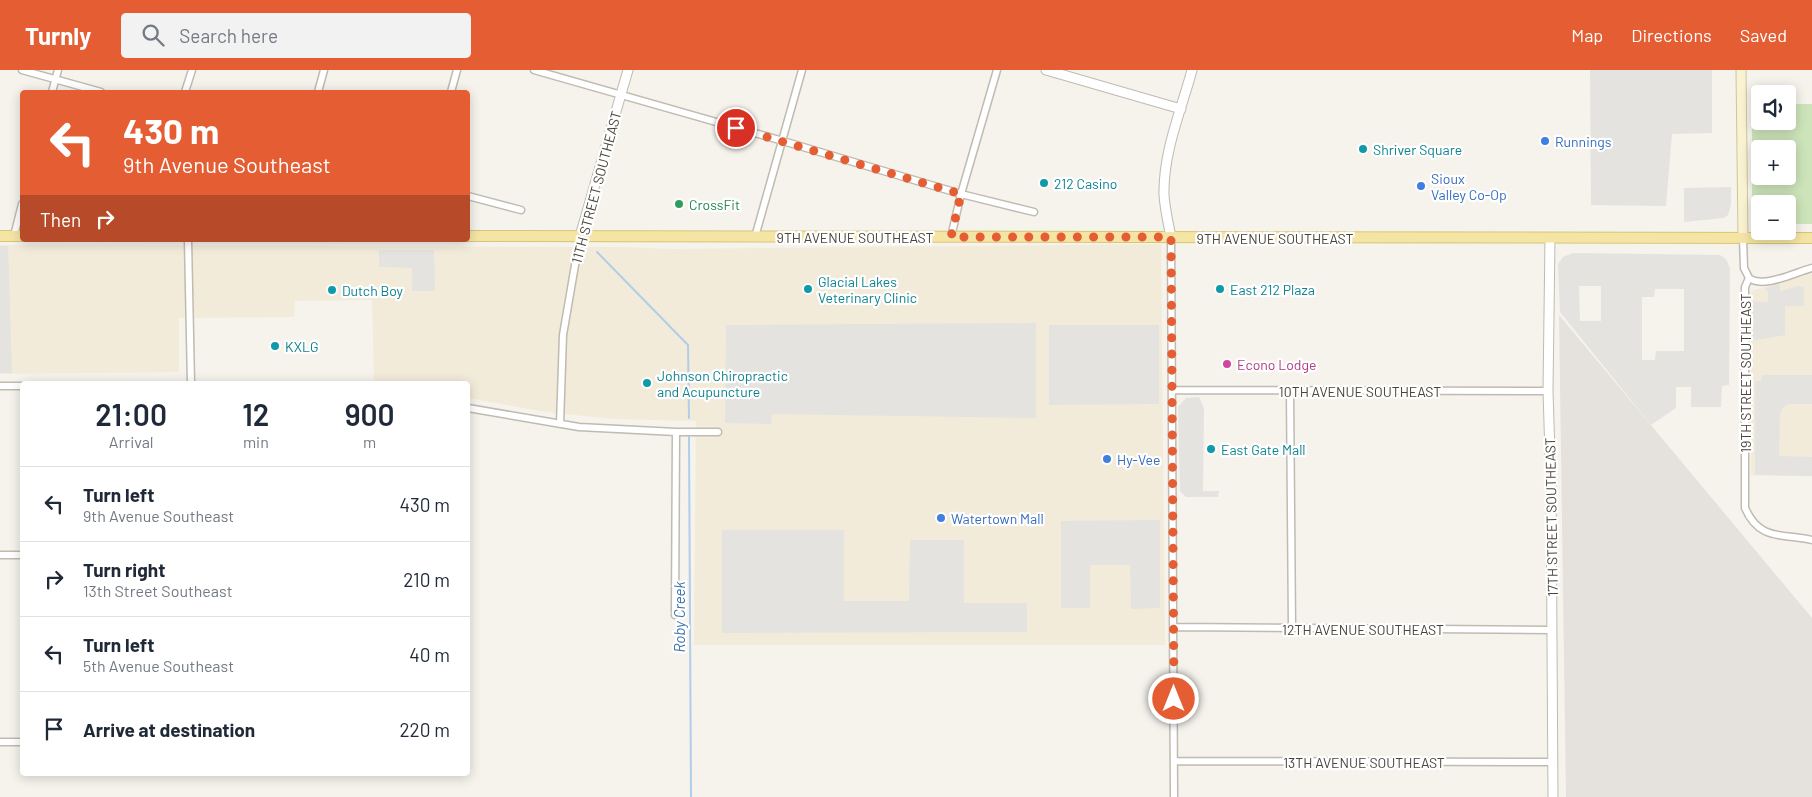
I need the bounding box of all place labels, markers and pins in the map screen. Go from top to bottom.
pin [715,107,757,149]
place label: Runnings [1555,133,1612,150]
marker: Runnings [1539,135,1551,147]
place label: Shriver Square [1373,141,1462,158]
marker: Shriver Square [1357,143,1369,155]
place label: Sioux Valley Co-Op [1431,170,1507,203]
place label: 212 Casino [1054,175,1117,192]
marker: 212 Casino [1038,177,1050,189]
marker: Sioux Valley Co-Op [1415,180,1427,192]
place label: CrossFit [689,196,740,213]
marker: CrossFit [673,198,685,210]
place label: Glacial Lakes Veterinary Clinic [818,273,917,306]
place label: East 212 Plaza [1230,281,1315,298]
place label: Dutch Boy [342,282,404,299]
marker: Glacial Lakes Veterinary Clinic [802,283,814,295]
marker: East 212 Plaza [1214,283,1226,295]
marker: Dutch Boy [326,284,338,296]
place label: KXLG [285,338,318,355]
marker: KXLG [269,340,281,352]
place label: Econo Lodge [1237,356,1316,373]
marker: Econo Lodge [1221,358,1233,370]
place label: Johnson Chiropractic and Acupuncture [657,367,788,400]
marker: Johnson Chiropractic and Acupuncture [641,377,653,389]
place label: East Gate Mall [1221,441,1306,458]
marker: East Gate Mall [1205,443,1217,455]
place label: Hy-Vee [1117,451,1160,468]
marker: Hy-Vee [1101,453,1113,465]
place label: Watertown Mall [951,510,1044,527]
marker: Watertown Mall [935,512,947,524]

